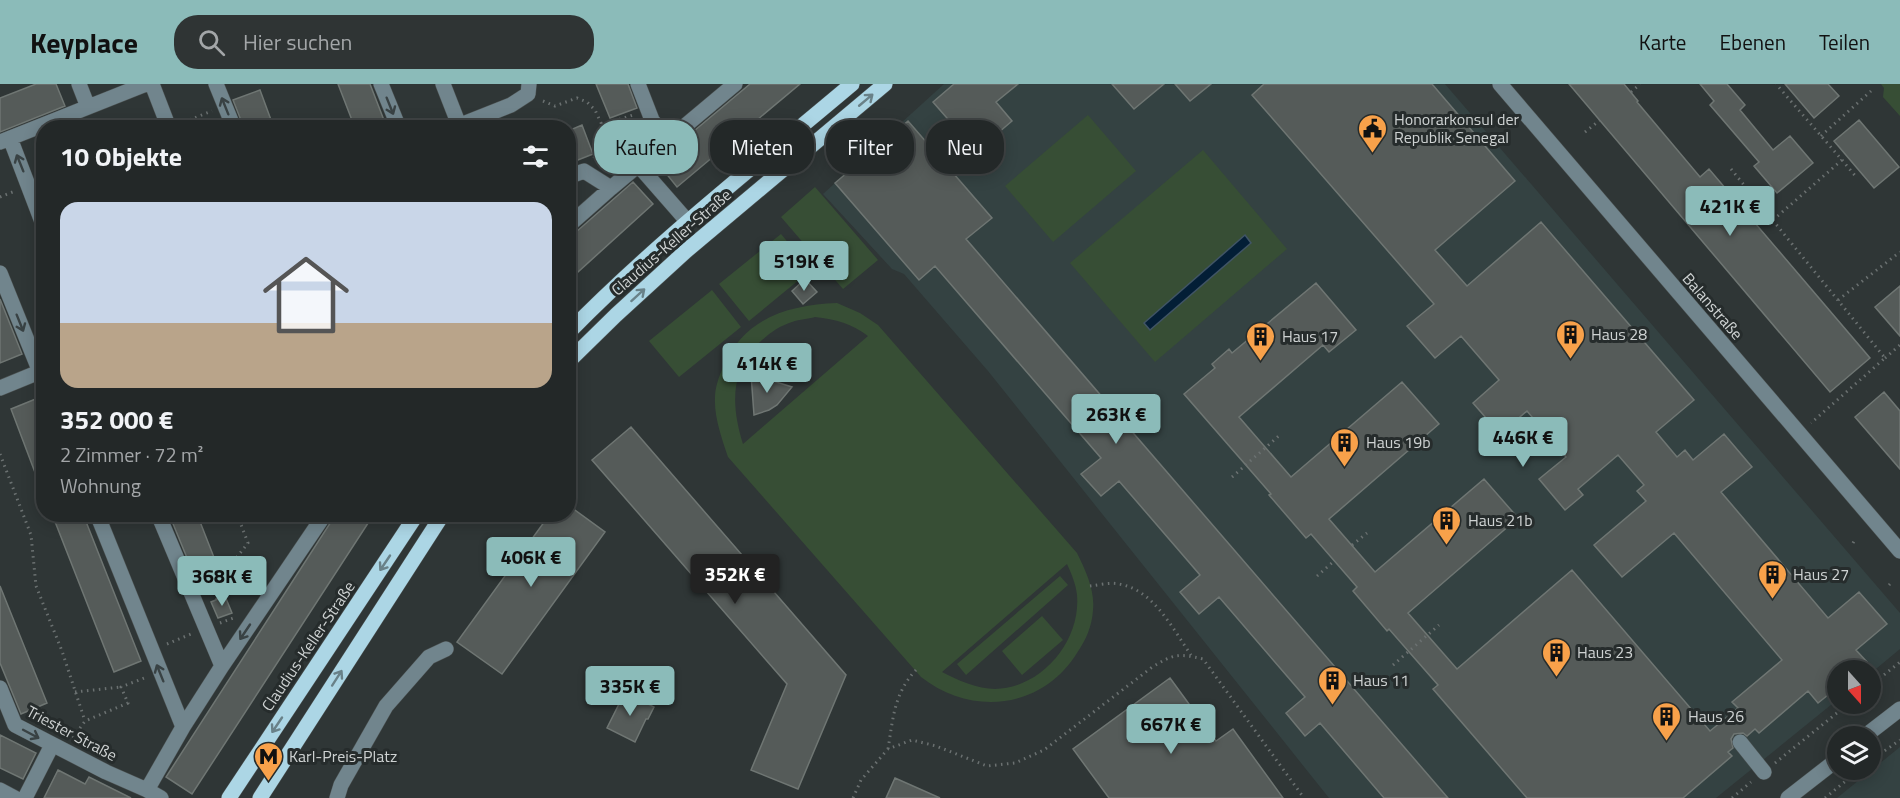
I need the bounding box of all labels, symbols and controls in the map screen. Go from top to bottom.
search box [174,15,594,69]
text: Keyplace [30,21,138,64]
text: Hier suchen [243,25,352,59]
icon: search [195,26,228,59]
text: Karte [1639,26,1686,58]
text: Ebenen [1719,26,1786,58]
text: Teilen [1819,26,1870,58]
one-way arrow [858,94,874,107]
one-way arrow [385,96,396,115]
one-way arrow [219,97,230,115]
place label: Honorarkonsul der Republik Senegal [1394,107,1519,149]
public building icon: Honorarkonsul der Republik Senegal [1357,112,1389,154]
chip: Kaufen [594,120,698,174]
chip: Mieten [710,120,814,174]
chip: Filter [826,120,914,174]
chip: Neu [926,120,1004,174]
text: 10 Objekte [60,137,182,176]
icon: filters [519,140,552,173]
one-way arrow [14,154,25,173]
street label: Claudius-Keller-Straße [606,183,736,301]
pin: 421K € [1681,186,1779,237]
text: 421K € [1699,190,1761,221]
icon: home [252,241,360,349]
pin: 519K € [755,241,853,292]
text: 519K € [773,245,835,276]
street label: Balanstraße [1677,267,1749,345]
one-way arrow [630,288,645,302]
one-way arrow [15,313,26,332]
building icon: Haus 28 [1554,318,1586,360]
building icon: Haus 17 [1245,320,1277,362]
place label: Haus 28 [1591,322,1647,346]
place label: Haus 17 [1282,324,1338,348]
pin: 414K € [718,343,816,394]
text: 414K € [736,347,798,378]
pin: 263K € [1067,394,1165,445]
text: 263K € [1085,398,1147,429]
text: 352 000 € [60,400,173,439]
pin: 446K € [1474,417,1572,468]
text: 446K € [1492,421,1554,452]
building icon: Haus 19b [1329,426,1361,468]
place label: Haus 19b [1366,430,1431,454]
text: 2 Zimmer · 72 m² [60,439,203,470]
text: Wohnung [60,470,141,501]
building icon: Haus 21b [1431,504,1463,546]
place label: Haus 21b [1468,508,1533,532]
pin: 406K € [482,537,580,588]
text: 406K € [500,541,562,572]
one-way arrow [379,554,391,571]
pin: 352K € [686,554,784,605]
pin: 368K € [173,556,271,607]
text: 352K € [704,558,766,589]
building icon: Haus 27 [1756,558,1788,600]
text: 368K € [191,560,253,591]
place label: Haus 27 [1793,562,1849,586]
street label: Claudius-Keller-Straße [255,576,361,716]
one-way arrow [239,624,251,640]
building icon: Haus 23 [1540,636,1572,678]
place label: Haus 23 [1577,640,1633,664]
north arrow [1827,660,1881,714]
map controls [1827,660,1881,780]
one-way arrow [154,664,165,683]
building icon: Haus 11 [1316,664,1348,706]
pin: 335K € [581,666,679,717]
place label: Haus 11 [1353,668,1409,692]
one-way arrow [331,670,343,687]
text: 335K € [599,670,661,701]
street label: Triester Straße [23,699,121,767]
building icon: Haus 26 [1651,700,1683,742]
pin: 667K € [1122,704,1220,755]
place label: Haus 26 [1688,704,1744,728]
text: 667K € [1140,708,1202,739]
one-way arrow [271,717,283,733]
button: layers [1827,726,1881,780]
one-way arrow [22,729,40,740]
metro station icon: Karl-Preis-Platz [252,740,284,782]
place label: Karl-Preis-Platz [289,744,397,768]

